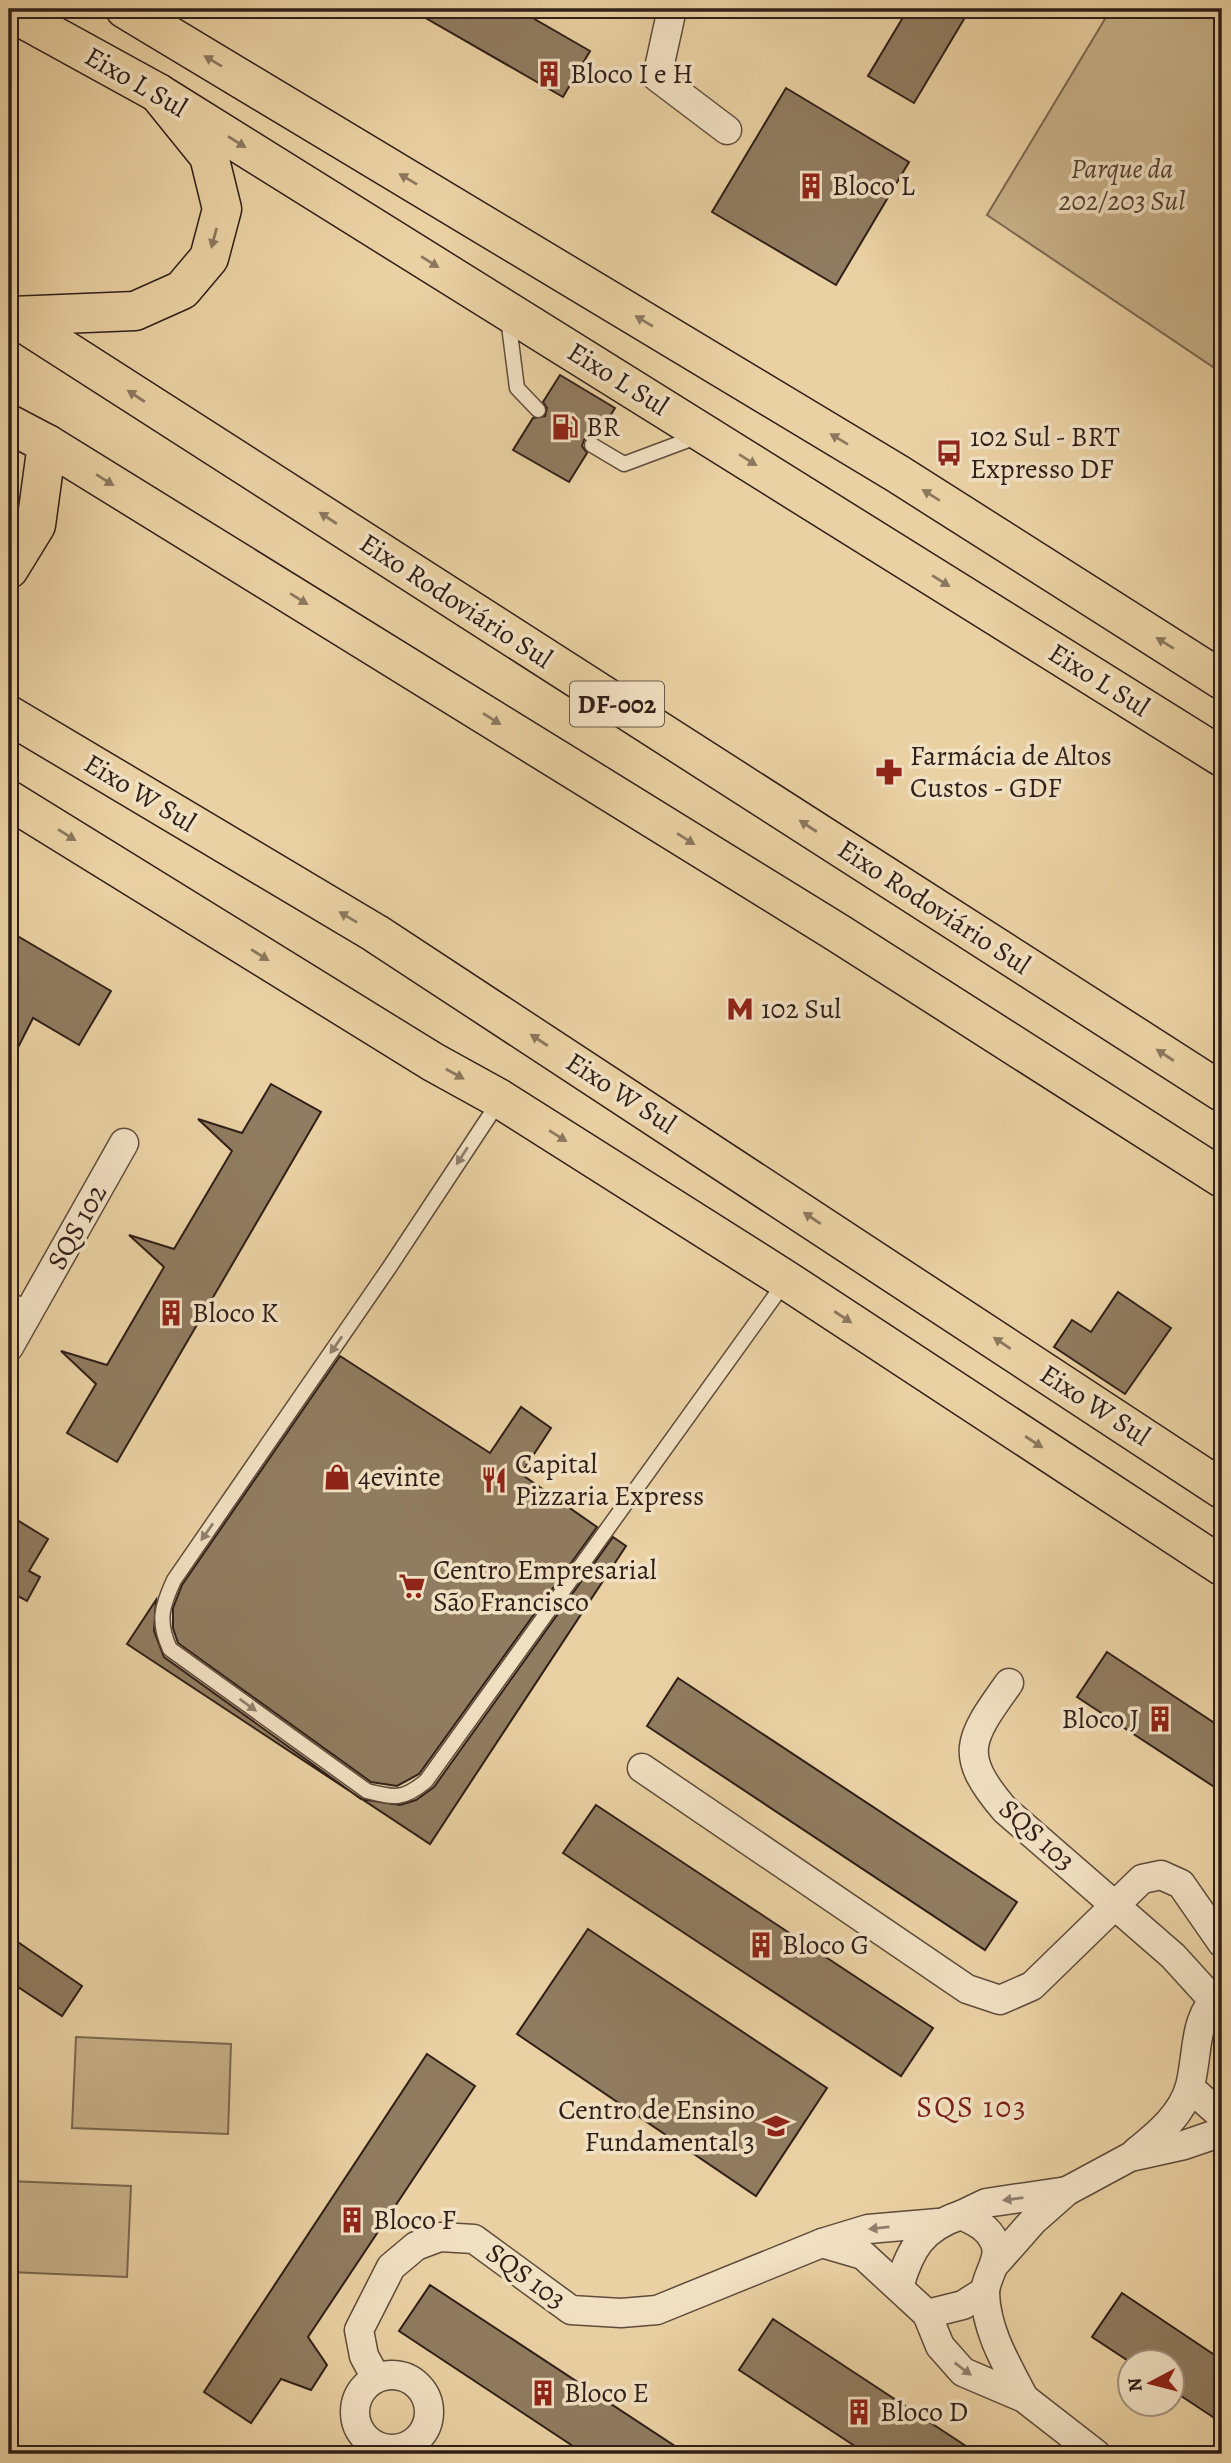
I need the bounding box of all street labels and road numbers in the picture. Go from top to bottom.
street label: Eixo L Sul [78,37,194,127]
street label: Eixo L Sul [560,333,676,425]
street label: Eixo Rodoviário Sul [352,524,560,678]
street label: Eixo L Sul [1041,634,1157,726]
road number: DF-002 [570,682,664,726]
street label: Eixo W Sul [77,745,203,841]
street label: Eixo Rodoviário Sul [830,830,1038,984]
street label: Eixo W Sul [559,1043,684,1143]
street label: SQS 102 [38,1177,116,1277]
street label: Eixo W Sul [1033,1355,1158,1455]
street label: SQS 103 [991,1790,1083,1880]
street label: SQS 103 [478,2234,574,2318]

